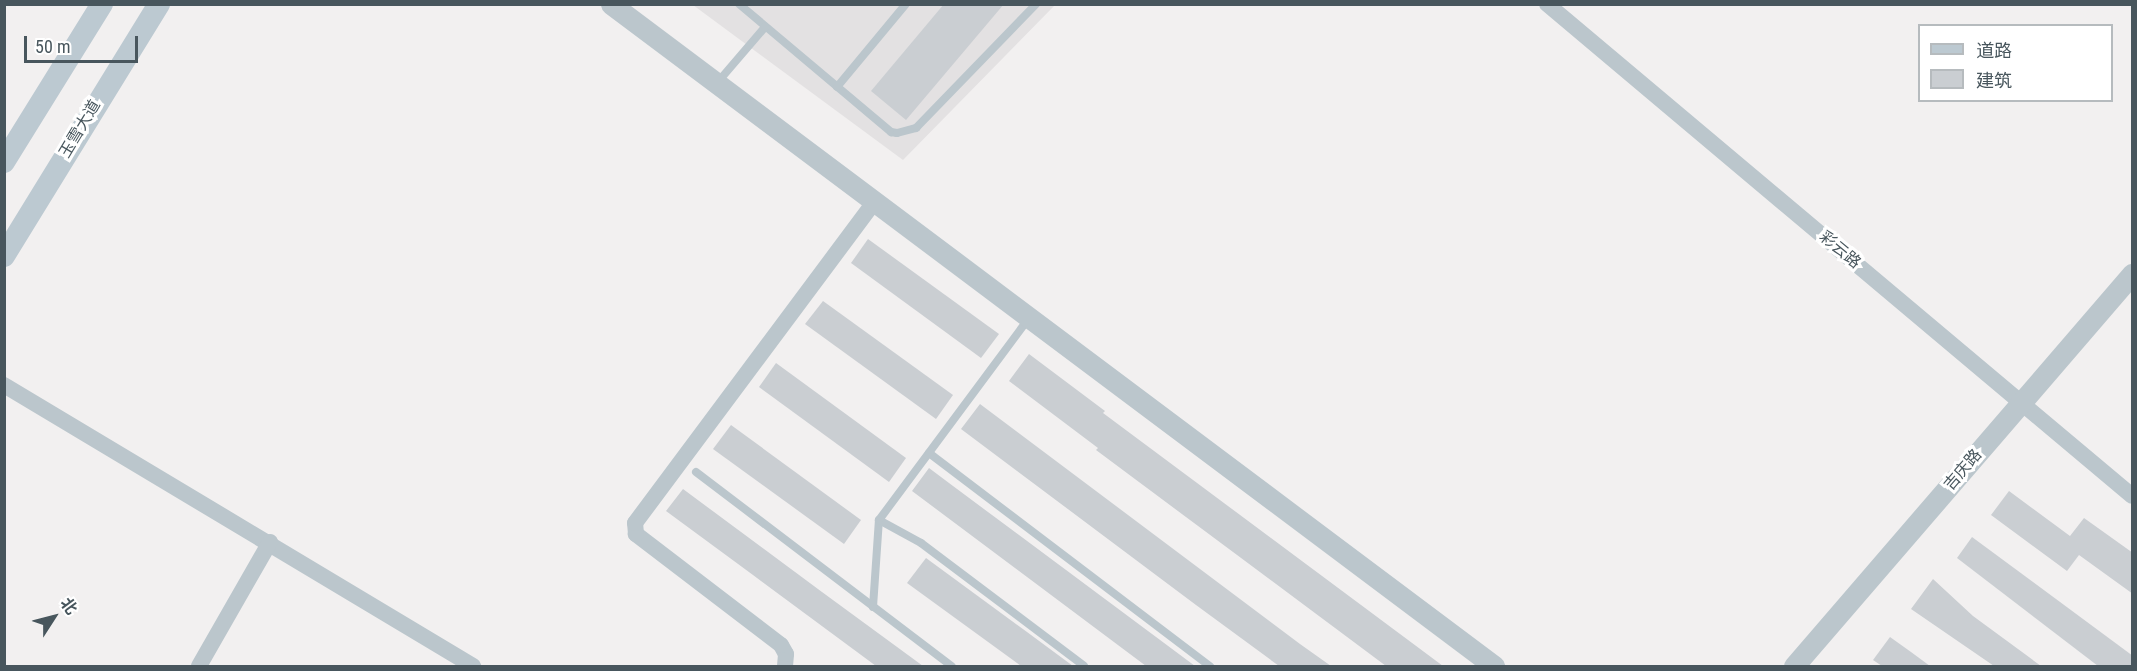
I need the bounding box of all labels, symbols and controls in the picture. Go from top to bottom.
scale bar [27,24,141,62]
legend [1918,24,2113,102]
text: 50 m [35,36,70,57]
text: 道路 [1976,40,2012,61]
text: 建筑 [1976,70,2012,91]
street label: 玉雪大道 [55,97,105,161]
street label: 彩云路 [1815,227,1865,273]
street label: 吉庆路 [1940,446,1986,494]
north arrow [24,587,84,647]
text: 北 [57,594,81,618]

